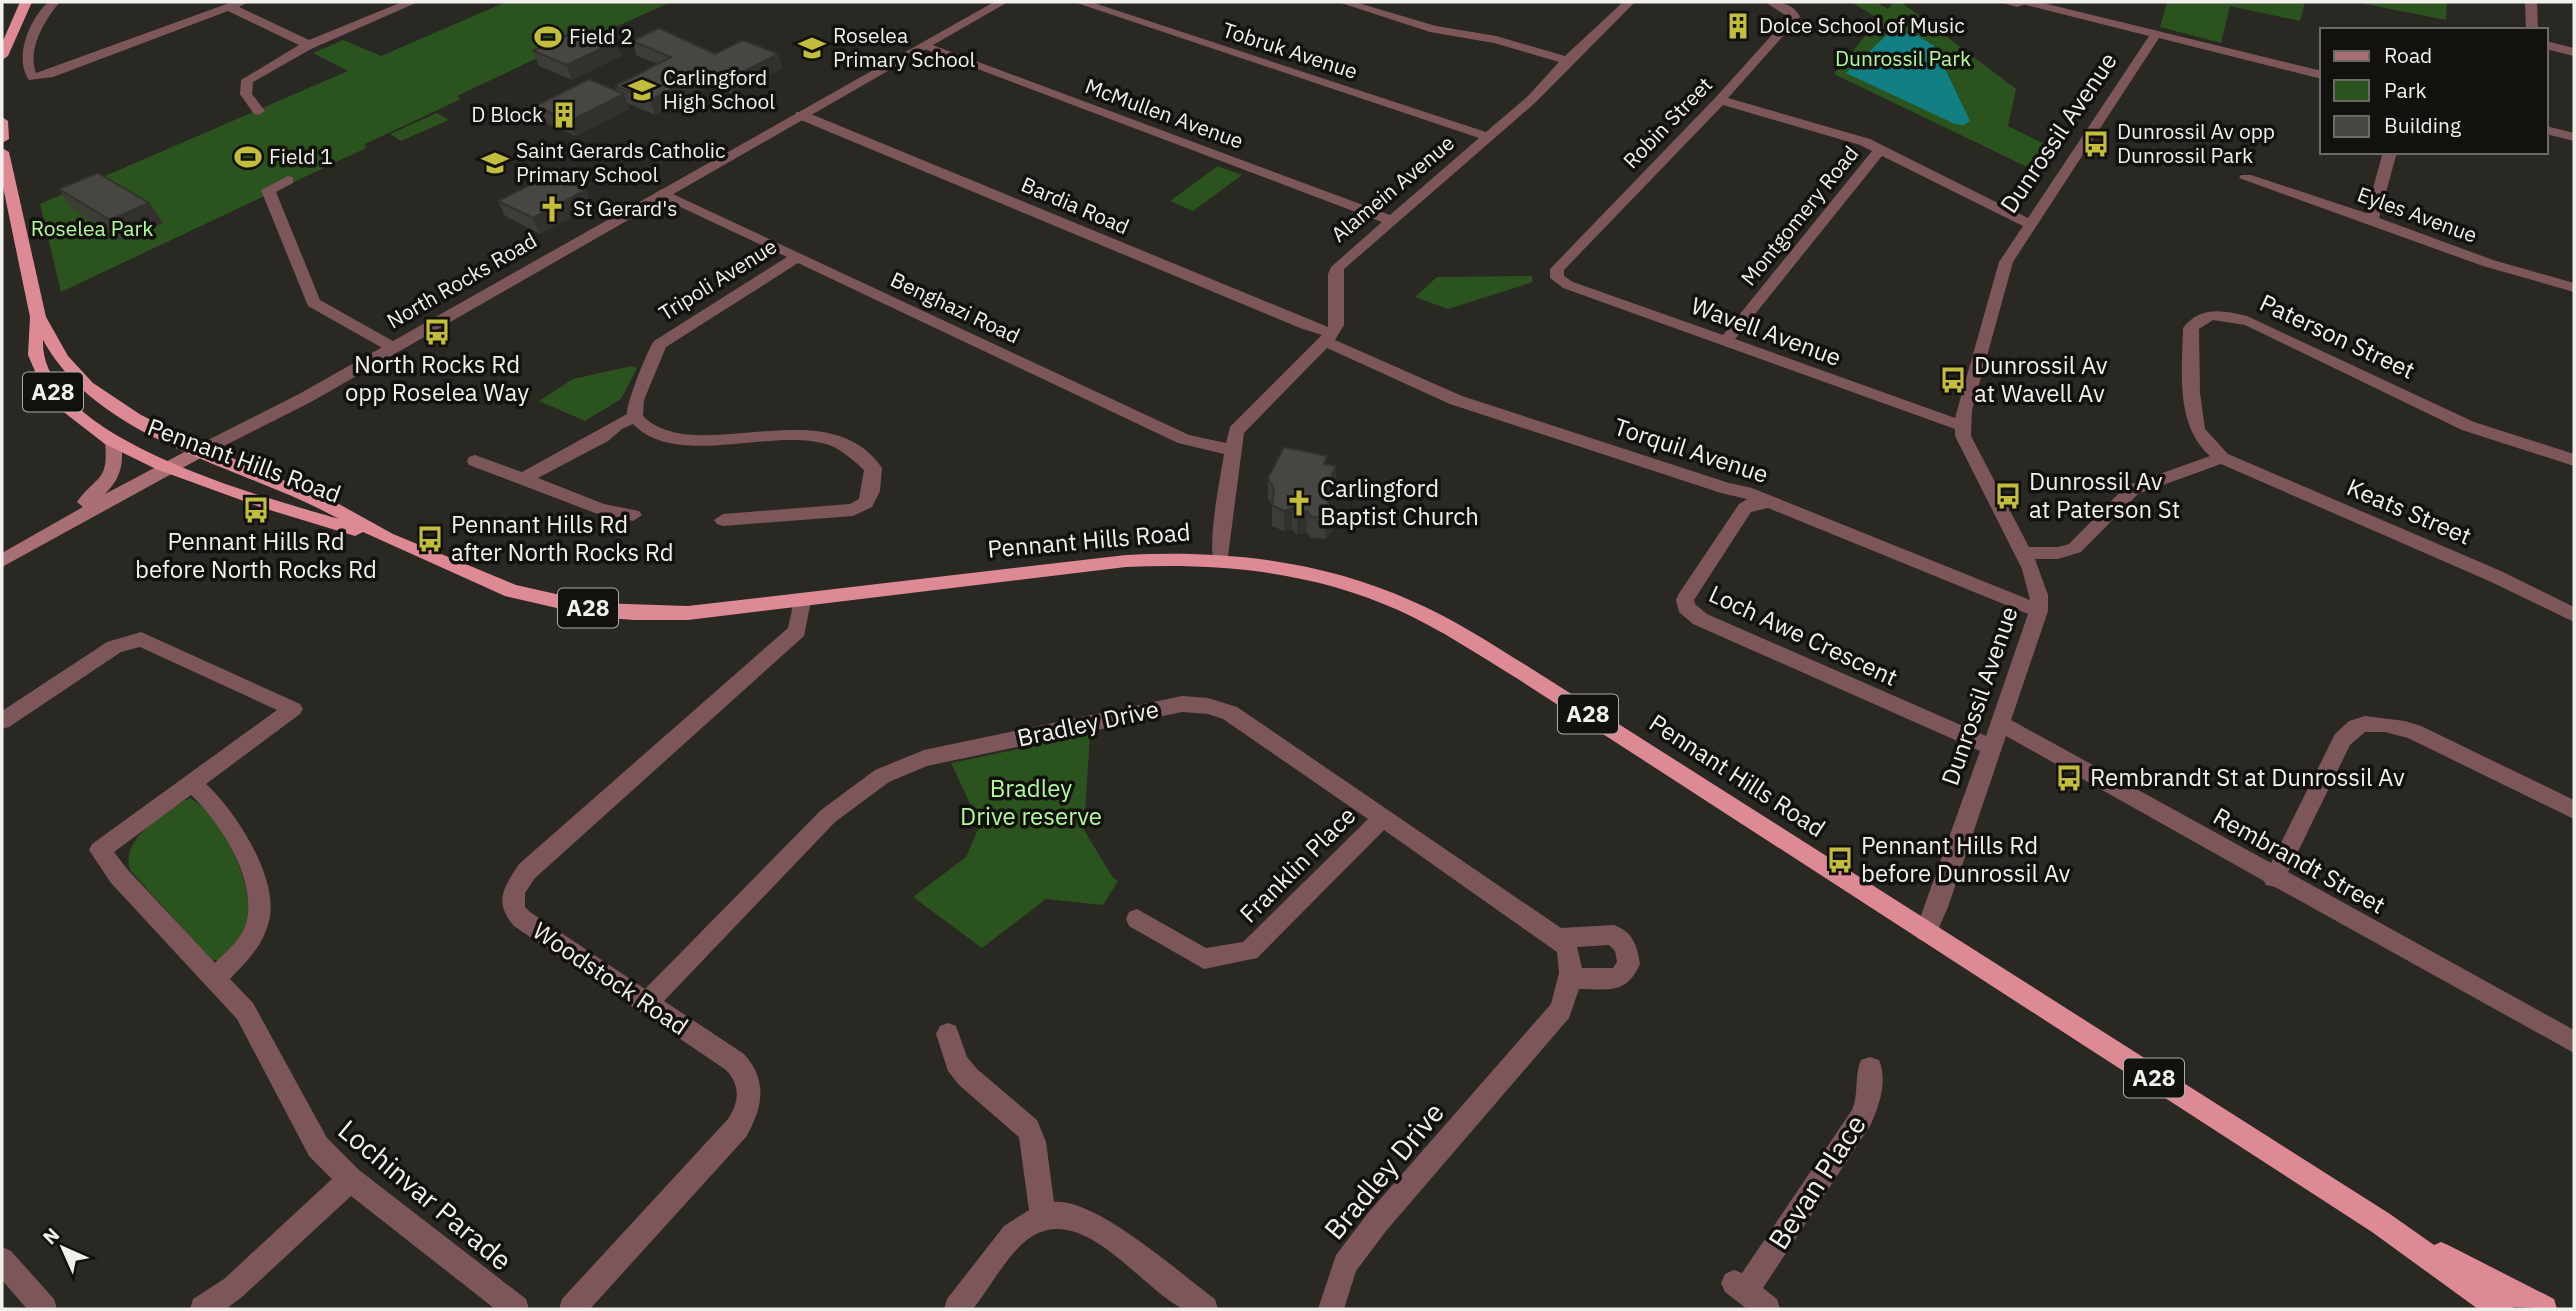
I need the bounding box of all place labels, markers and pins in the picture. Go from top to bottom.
building icon: Dolce School of Music [1723,11,1753,41]
place label: Dolce School of Music [1759,11,1965,39]
place label: Roselea Primary School [833,21,976,73]
sports icon: Field 2 [533,22,563,52]
place label: Field 2 [569,22,633,50]
school or university icon: Roselea Primary School [797,33,827,63]
place label: Carlingford High School [663,63,775,115]
school or university icon: Carlingford High School [627,75,657,105]
place label: D Block [471,100,543,128]
building icon: D Block [549,100,579,130]
place label: Dunrossil Av opp Dunrossil Park [2117,117,2275,169]
bus stop icon: Dunrossil Av opp Dunrossil Park [2081,129,2111,159]
place label: Saint Gerards Catholic Primary School [516,136,726,188]
sports icon: Field 1 [233,142,263,172]
place label: Field 1 [269,142,333,170]
school or university icon: Saint Gerards Catholic Primary School [480,148,510,178]
church icon: St Gerard's [537,194,567,224]
place label: St Gerard's [573,194,678,222]
bus stop icon: North Rocks Rd opp Roselea Way [422,317,452,347]
place label: North Rocks Rd opp Roselea Way [345,348,529,408]
place label: Dunrossil Av at Wavell Av [1974,349,2108,409]
bus stop icon: Dunrossil Av at Wavell Av [1938,365,1968,395]
place label: Dunrossil Av at Paterson St [2029,465,2180,525]
place label: Carlingford Baptist Church [1320,472,1479,532]
bus stop icon: Dunrossil Av at Paterson St [1993,481,2023,511]
church icon: Carlingford Baptist Church [1284,488,1314,518]
bus stop icon: Pennant Hills Rd before North Rocks Rd [241,495,271,525]
place label: Pennant Hills Rd after North Rocks Rd [451,508,674,568]
bus stop icon: Pennant Hills Rd after North Rocks Rd [415,524,445,554]
place label: Pennant Hills Rd before North Rocks Rd [135,525,377,585]
place label: Rembrandt St at Dunrossil Av [2090,761,2405,793]
bus stop icon: Rembrandt St at Dunrossil Av [2054,763,2084,793]
place label: Pennant Hills Rd before Dunrossil Av [1861,829,2071,889]
bus stop icon: Pennant Hills Rd before Dunrossil Av [1825,845,1855,875]

